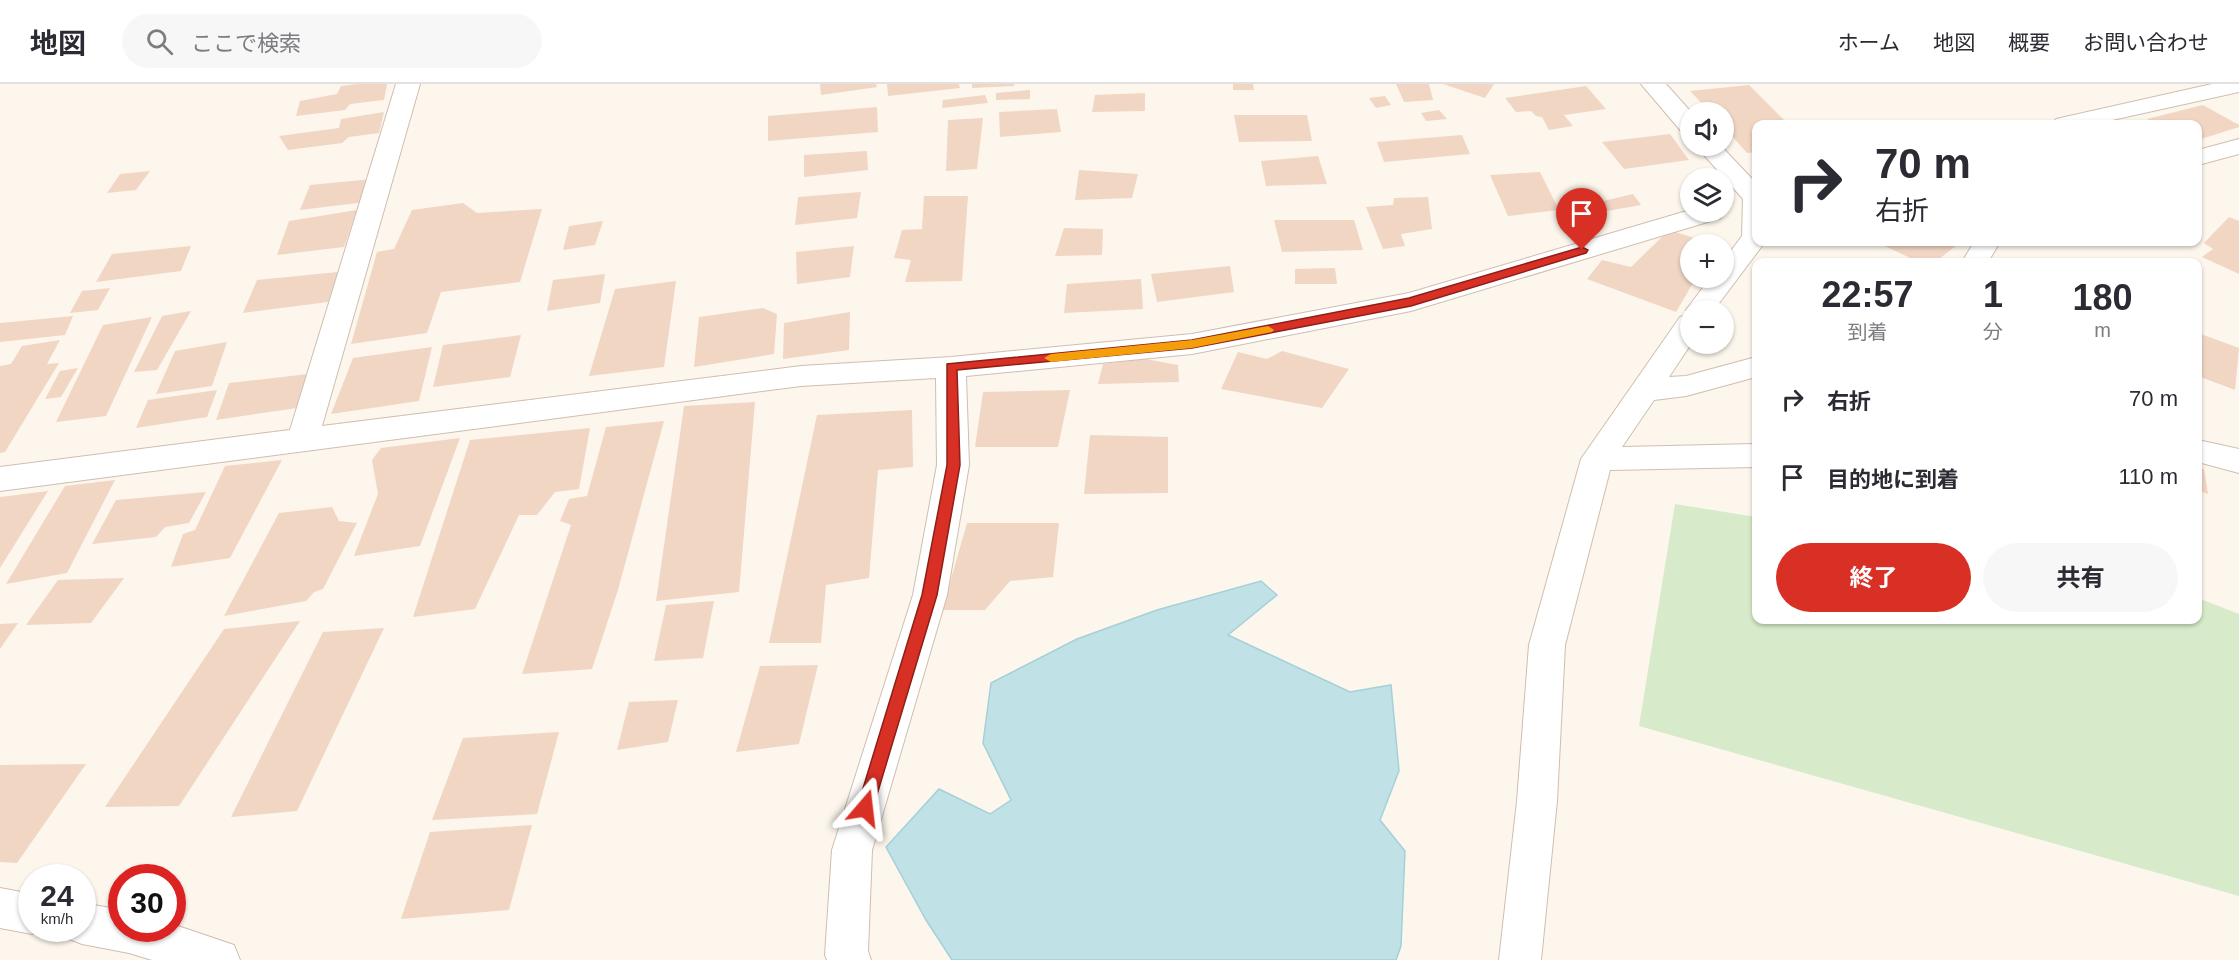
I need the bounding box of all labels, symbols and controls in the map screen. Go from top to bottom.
search box [122,14,542,68]
icon: search [143,25,176,58]
text: 地図 [30,28,86,59]
text: ここで検索 [191,31,301,56]
text: ホーム [1838,31,1900,54]
text: 地図 [1933,31,1975,54]
text: 概要 [2008,31,2050,54]
text: お問い合わせ [2083,31,2209,54]
map controls [1680,102,1734,354]
button: sound [1680,102,1734,156]
text: 70 m [1875,140,1971,187]
icon: right [1776,144,1854,222]
button: layers [1680,168,1734,222]
pin [1556,188,1607,250]
text: 右折 [1875,196,1929,226]
icon: arrive [1565,197,1598,230]
button: + [1680,234,1734,288]
text: 22:57 [1821,274,1914,315]
text: 1 [1983,274,2003,315]
text: 180 [2072,277,2133,318]
button: − [1680,300,1734,354]
text: m [2094,319,2111,341]
text: 到着 [1847,321,1887,343]
text: 分 [1983,321,2003,343]
icon: right [1776,383,1809,416]
text: 70 m [2129,386,2178,411]
text: 右折 [1827,389,1871,414]
icon: arrive [1776,461,1809,494]
text: 110 m [2118,464,2178,489]
text: 目的地に到着 [1827,467,1959,492]
button: 終了 [1776,543,1971,612]
button: 共有 [1983,543,2178,612]
position arrow [833,776,897,840]
speed limit sign: 30 [108,864,186,942]
text: 24 [40,879,74,912]
text: km/h [41,910,73,927]

